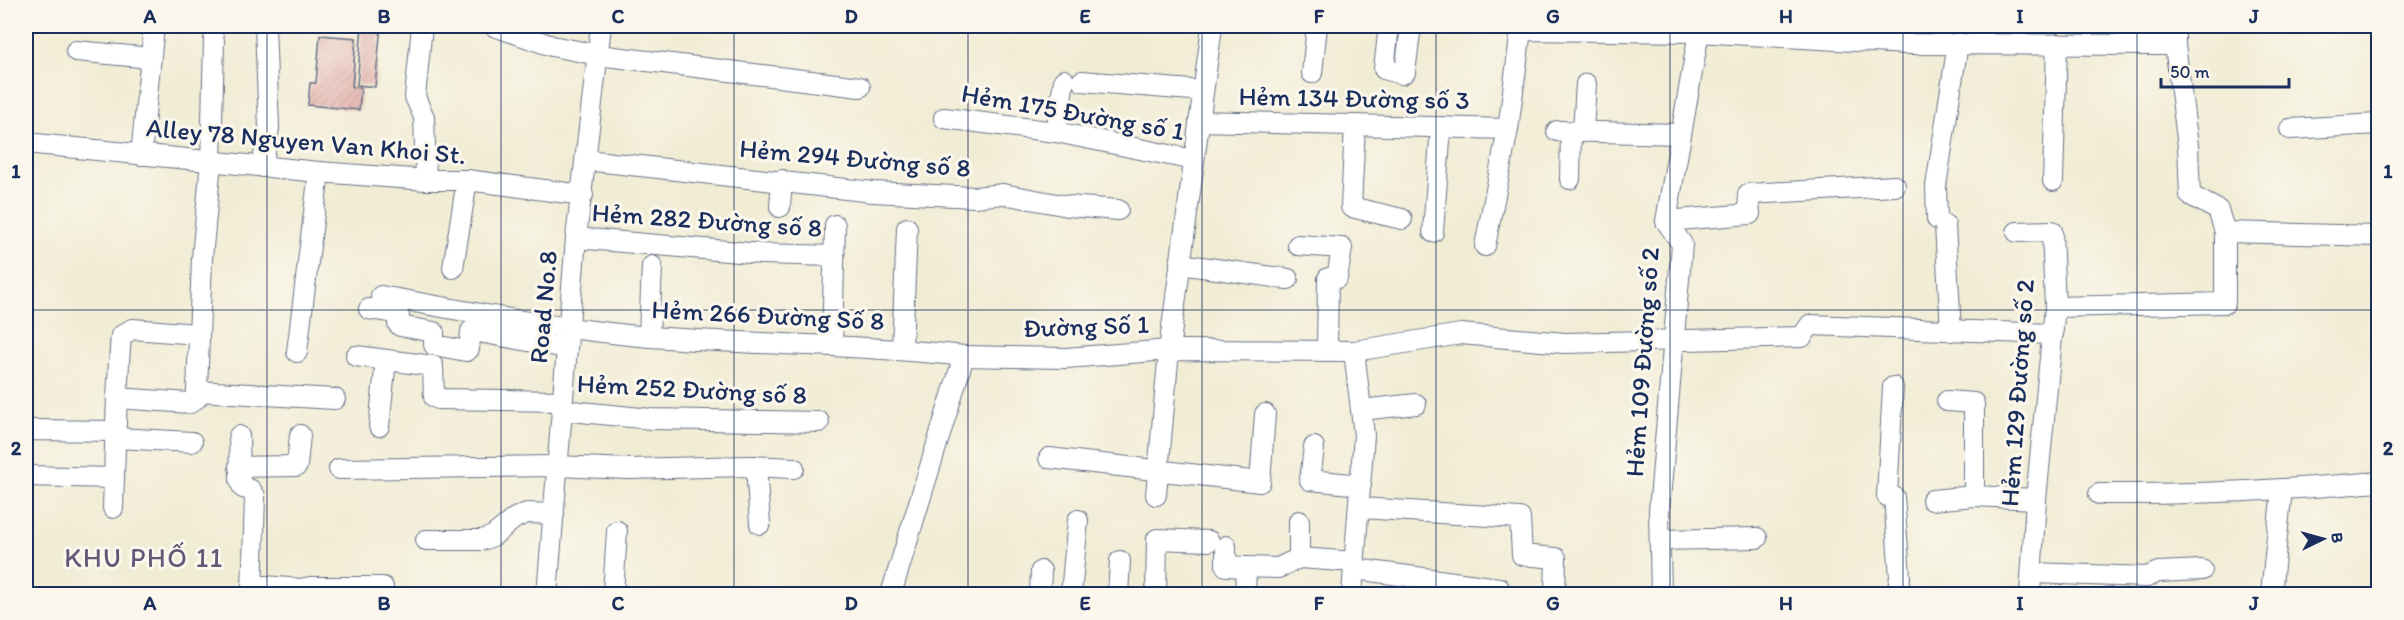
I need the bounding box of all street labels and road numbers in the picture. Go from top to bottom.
street label: Hẻm 175 Đường số 1 [959,77,1187,147]
street label: Hẻm 134 Đường số 3 [1238,80,1470,116]
street label: Alley 78 Nguyen Van Khoi St. [145,111,467,171]
street label: Hẻm 294 Đường số 8 [738,132,972,184]
street label: Hẻm 282 Đường số 8 [591,196,823,244]
street label: Hẻm 109 Đường số 2 [1618,246,1666,478]
street label: Road No.8 [522,249,564,365]
street label: Hẻm 129 Đường số 2 [1993,278,2041,508]
street label: Hẻm 266 Đường Số 8 [651,293,885,337]
street label: Đường Số 1 [1023,308,1149,344]
street label: Hẻm 252 Đường số 8 [576,367,808,411]

